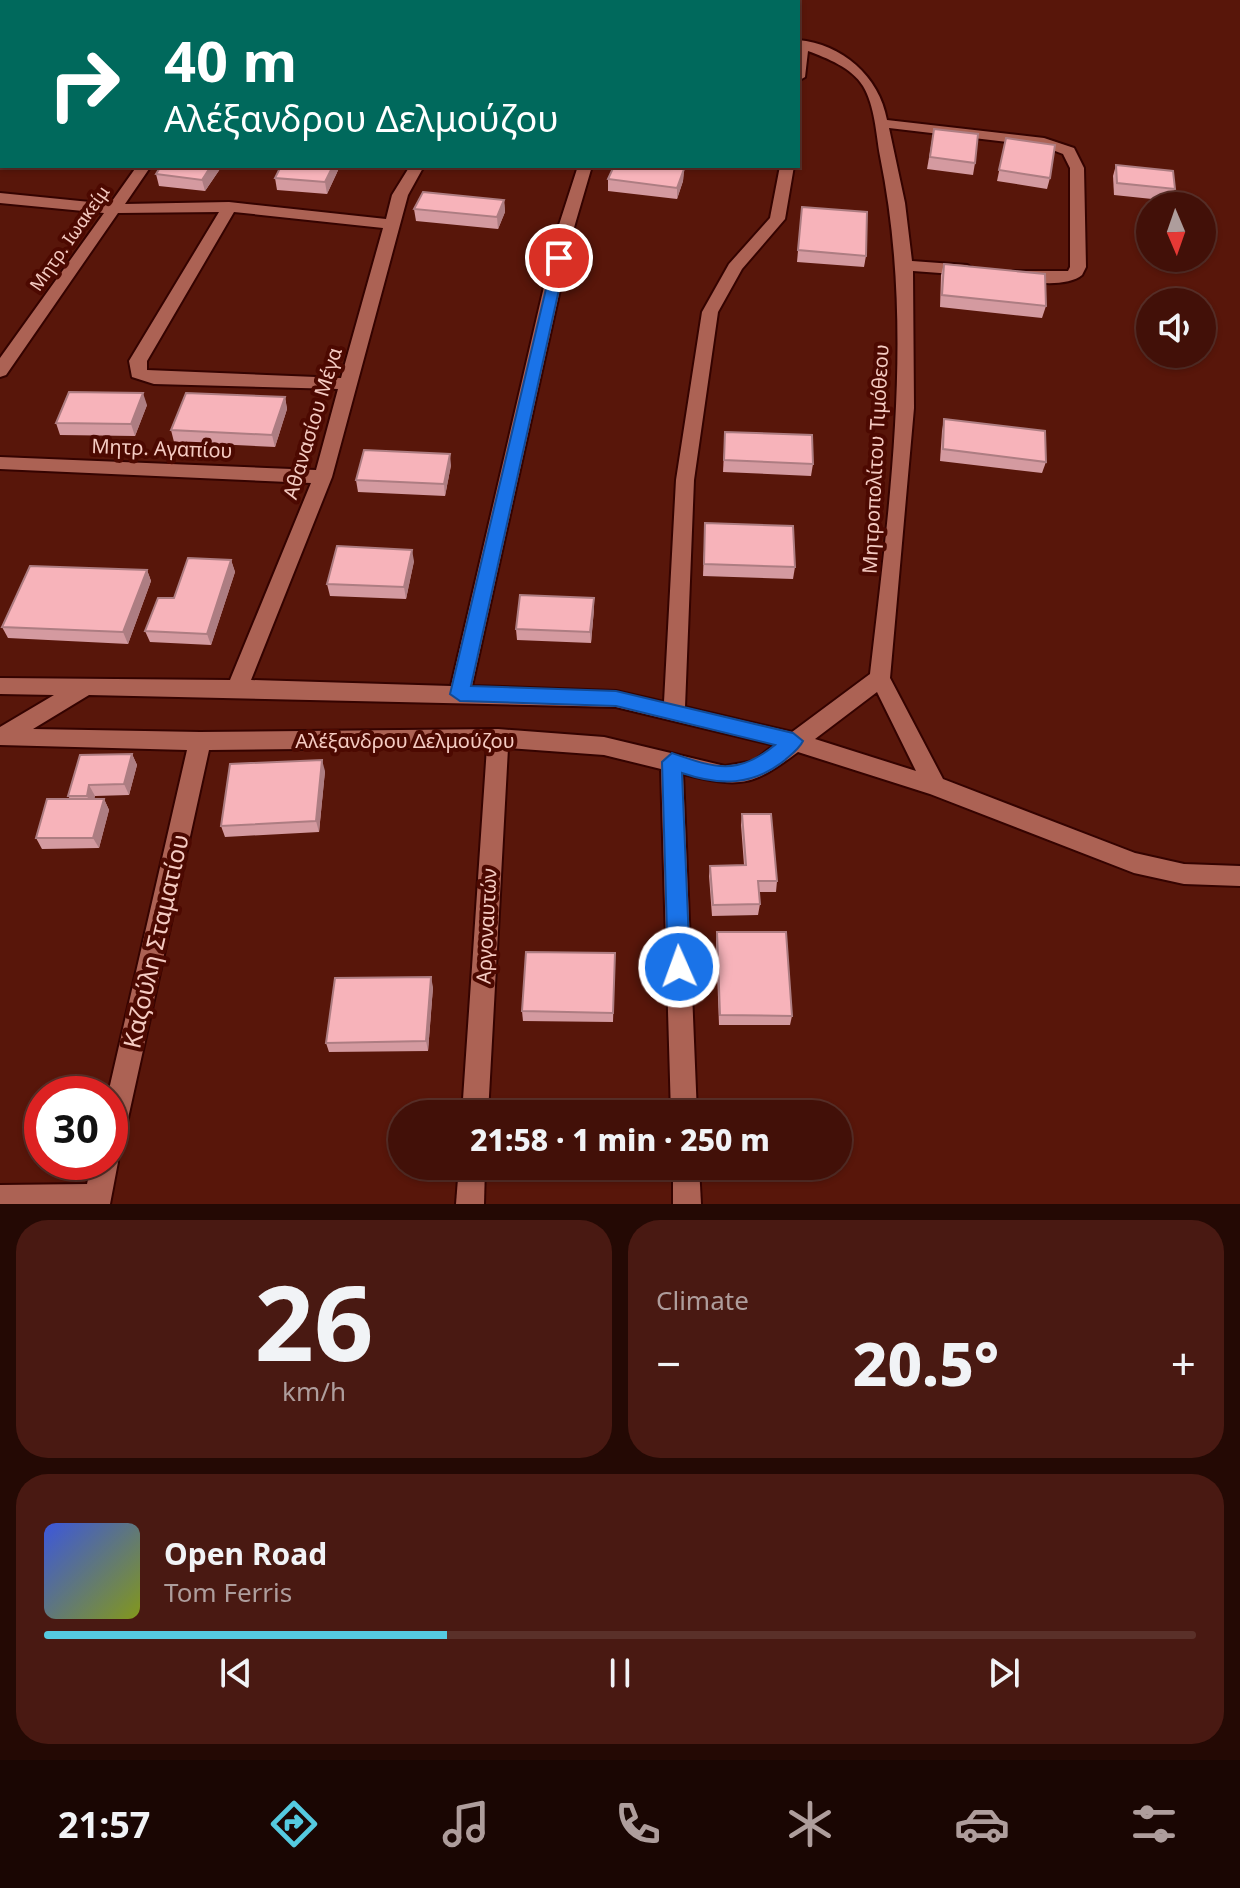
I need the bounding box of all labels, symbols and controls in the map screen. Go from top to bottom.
text: 40 m [164,22,297,98]
icon: right [32,32,136,136]
text: Αλέξανδρου Δελμούζου [164,94,559,143]
street label: Μητρ. Ιωακείμ [24,181,114,295]
north arrow [1136,192,1216,272]
map controls [1136,192,1216,368]
pin [525,224,593,292]
icon: arrive [537,236,581,280]
button: sound [1136,288,1216,368]
street label: Αθανασίου Μέγα [276,343,348,502]
street label: Μητροπολίτου Τιμόθεου [856,343,894,575]
street label: Μητρ. Αγαπίου [91,432,233,464]
street label: Αλέξανδρου Δελμούζου [295,727,515,754]
street label: Καζούλη Σταματίου [114,831,196,1051]
street label: Αργοναυτών [469,868,503,984]
position arrow [637,925,721,1009]
speed limit sign: 30 [24,1076,128,1180]
text: 21:58 · 1 min · 250 m [470,1119,770,1160]
text: 26 [255,1250,373,1391]
text: Climate [656,1282,749,1318]
text: 20.5° [853,1322,999,1404]
text: − [656,1333,681,1393]
text: + [1171,1333,1196,1393]
text: km/h [282,1373,346,1409]
text: Open Road [164,1533,327,1574]
text: Tom Ferris [164,1574,292,1610]
icon: previous [214,1651,258,1695]
icon: pause [598,1651,642,1695]
icon: next [982,1651,1026,1695]
icon: directions [266,1796,322,1852]
icon: music [438,1796,494,1852]
icon: phone [610,1796,666,1852]
icon: climate [782,1796,838,1852]
icon: car [954,1796,1010,1852]
icon: filters [1126,1796,1182,1852]
text: 21:57 [58,1800,150,1849]

